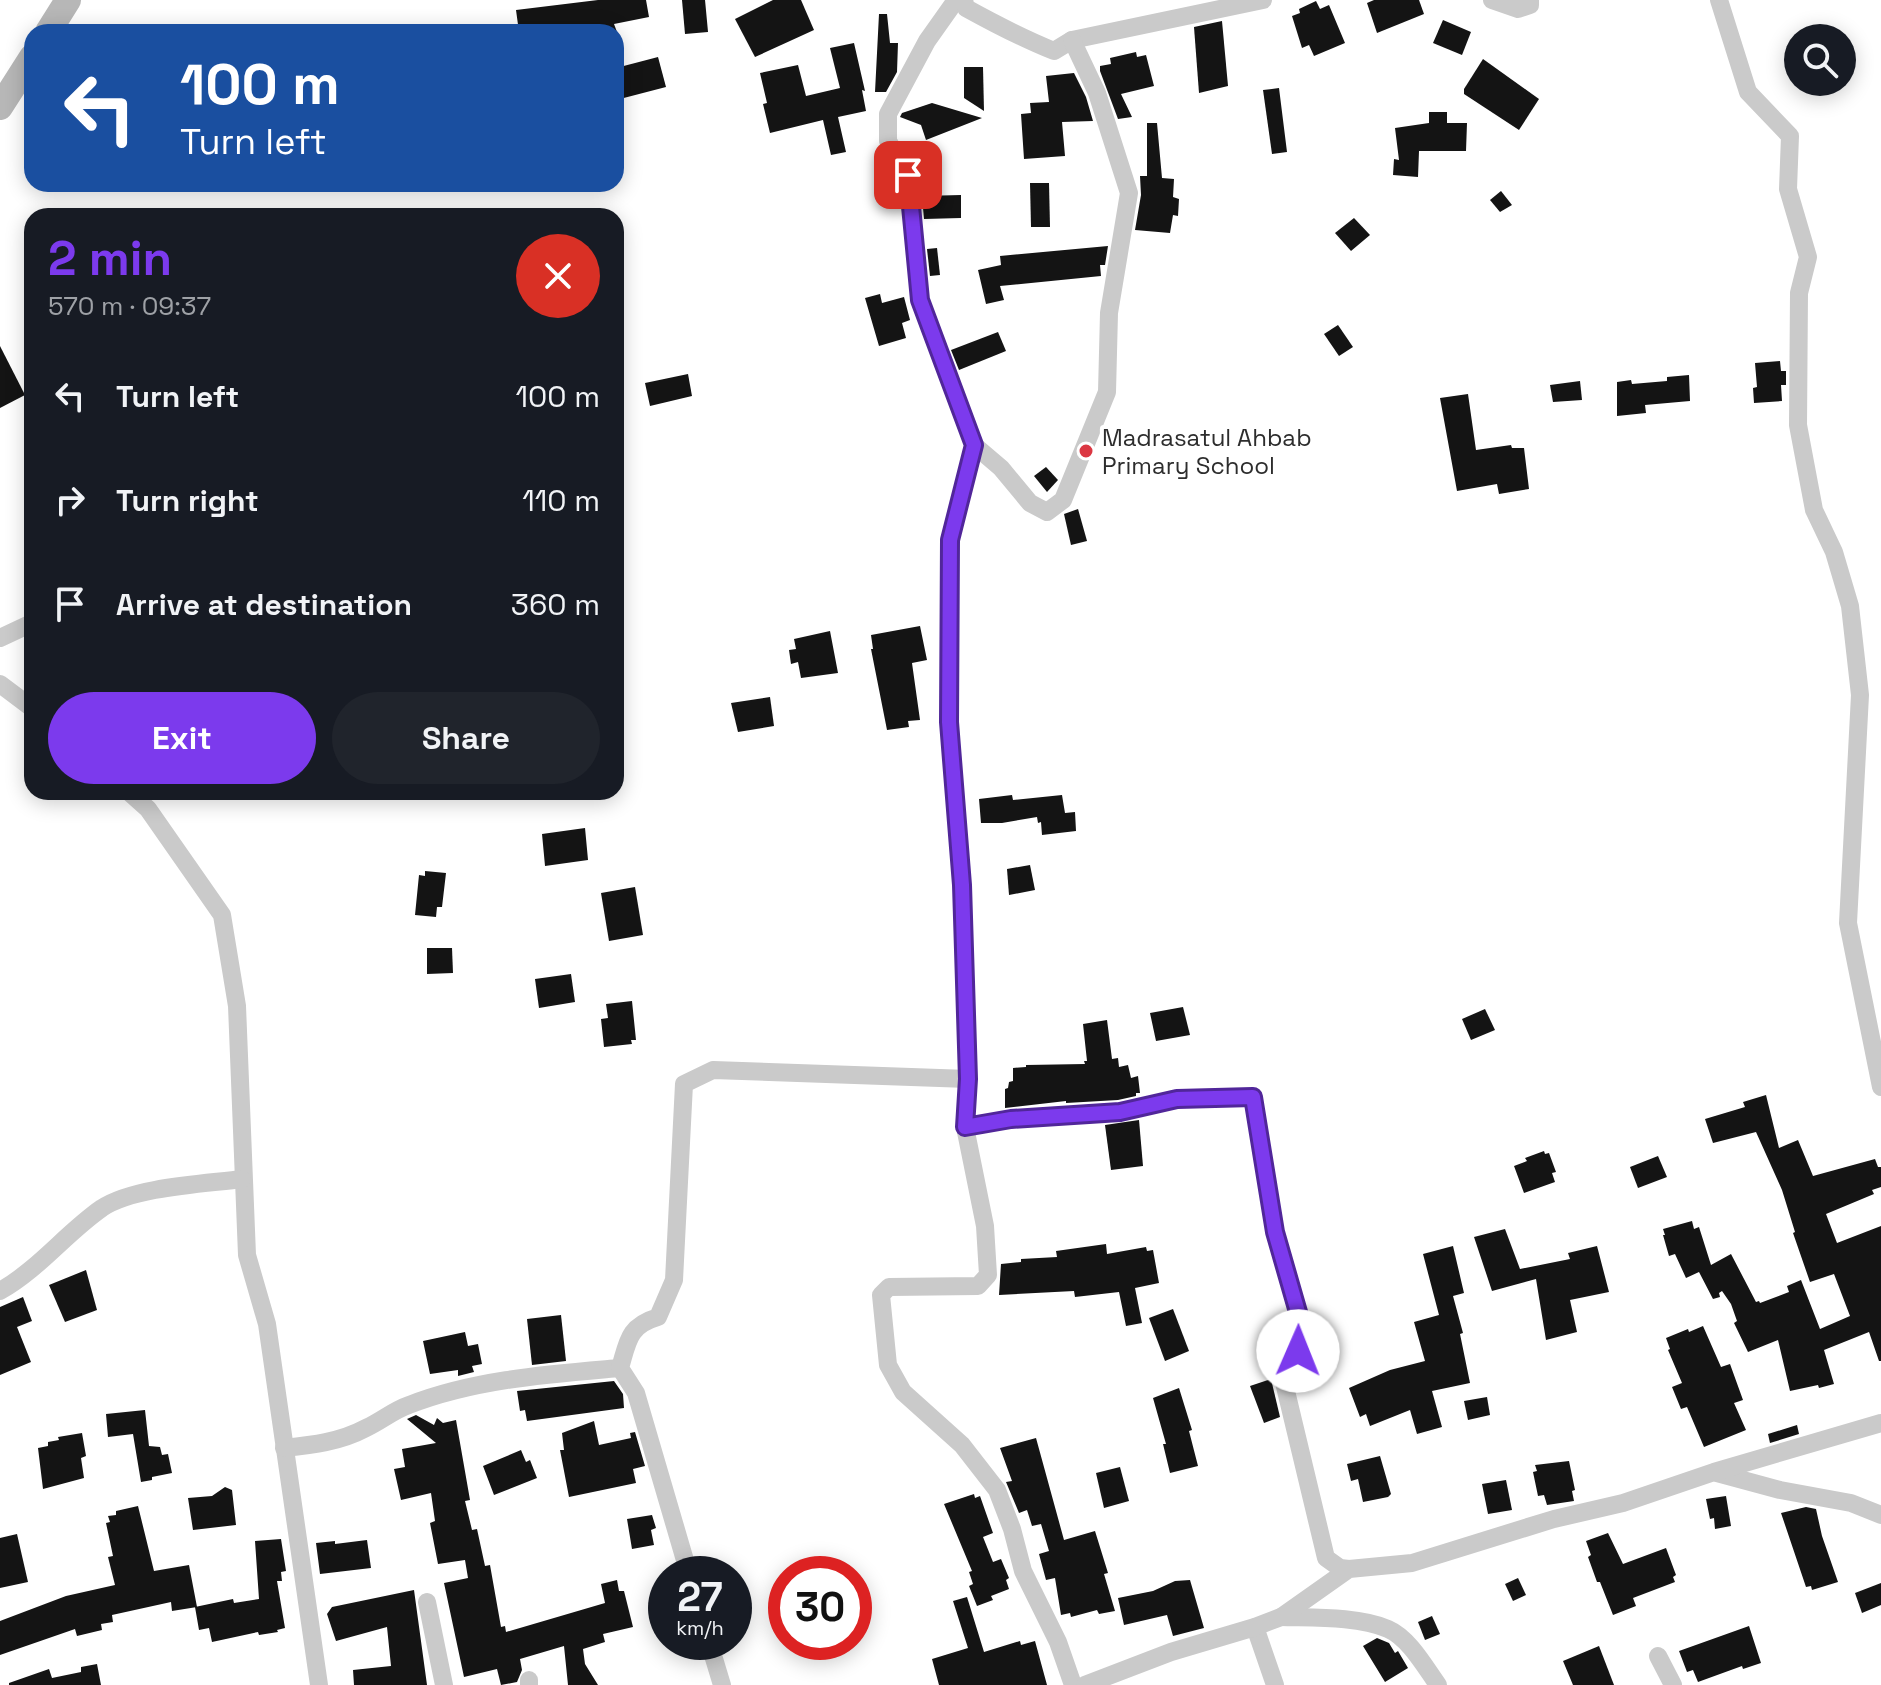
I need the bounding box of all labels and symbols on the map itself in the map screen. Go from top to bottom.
pin [874,141,942,209]
place label: Madrasatul Ahbab Primary School [1102,422,1312,481]
marker: Madrasatul Ahbab Primary School [1077,442,1095,460]
position arrow [1256,1309,1340,1393]
speed limit sign: 30 [768,1556,872,1660]

